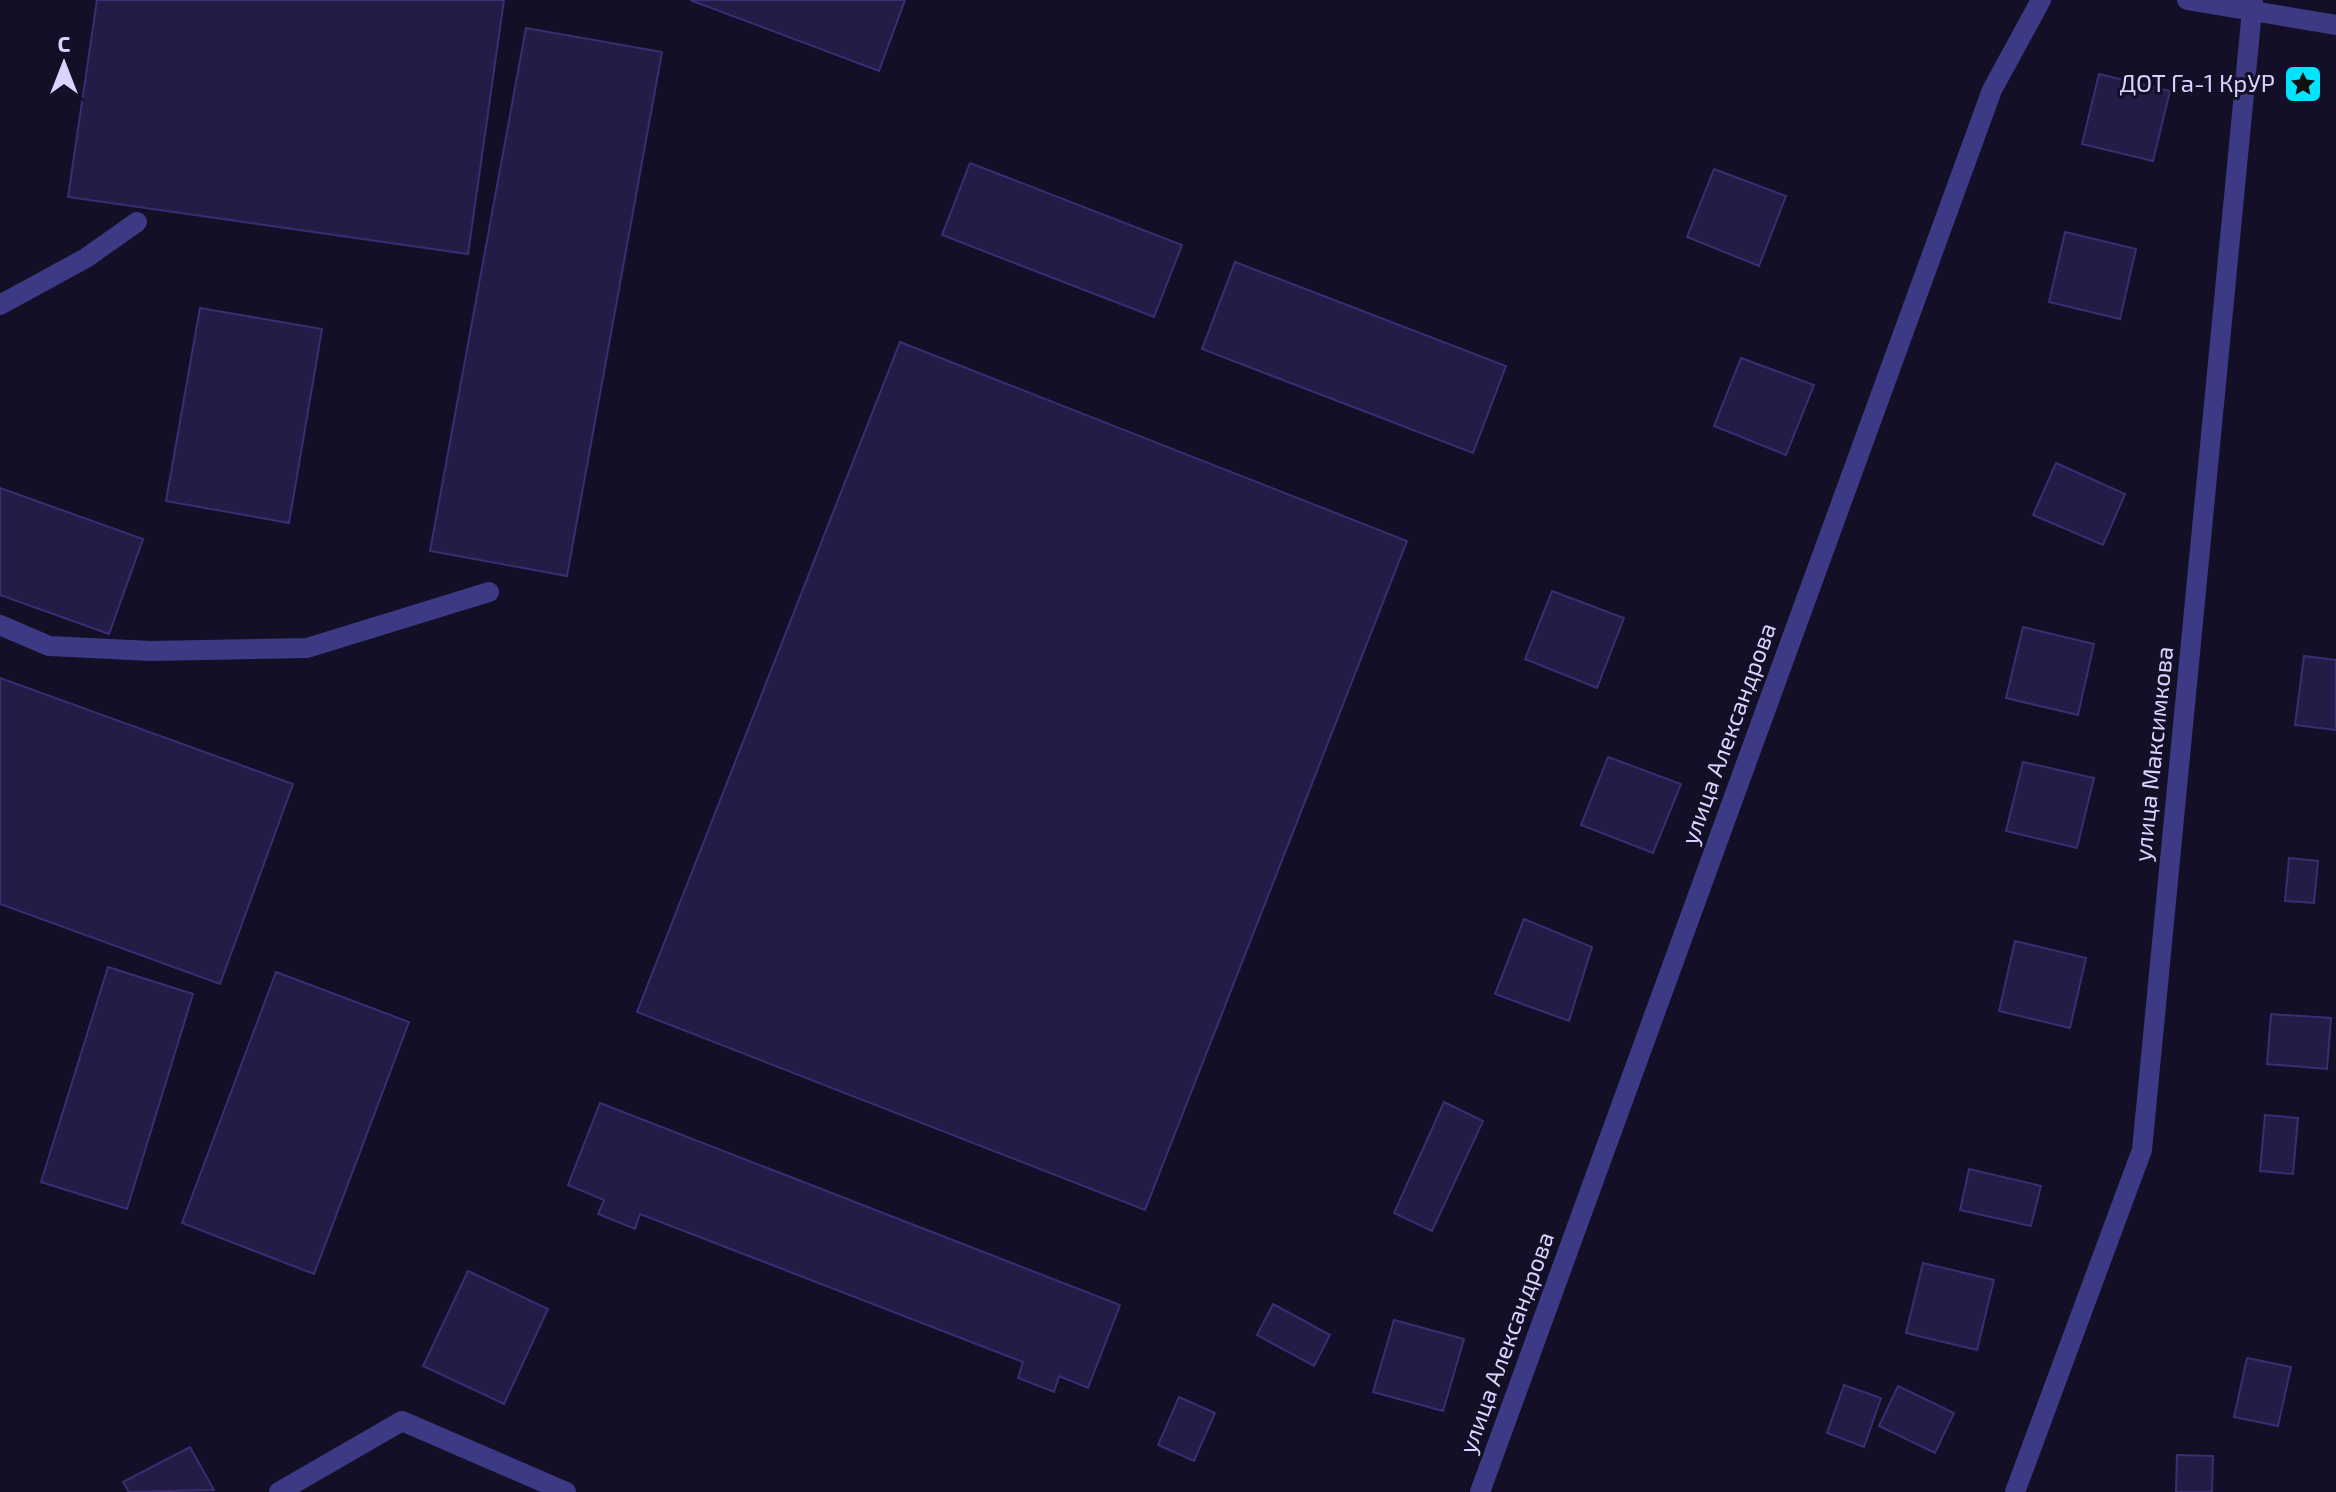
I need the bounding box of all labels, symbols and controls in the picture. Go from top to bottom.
north arrow [24,24,104,104]
text: С [58,30,71,56]
place icon: ДОТ Га-1 КрУР [2282,63,2324,105]
place label: ДОТ Га-1 КрУР [2120,68,2275,97]
street label: улица Александрова [1674,619,1782,849]
street label: улица Максимкова [2127,645,2179,863]
street label: улица Александрова [1452,1228,1560,1458]

